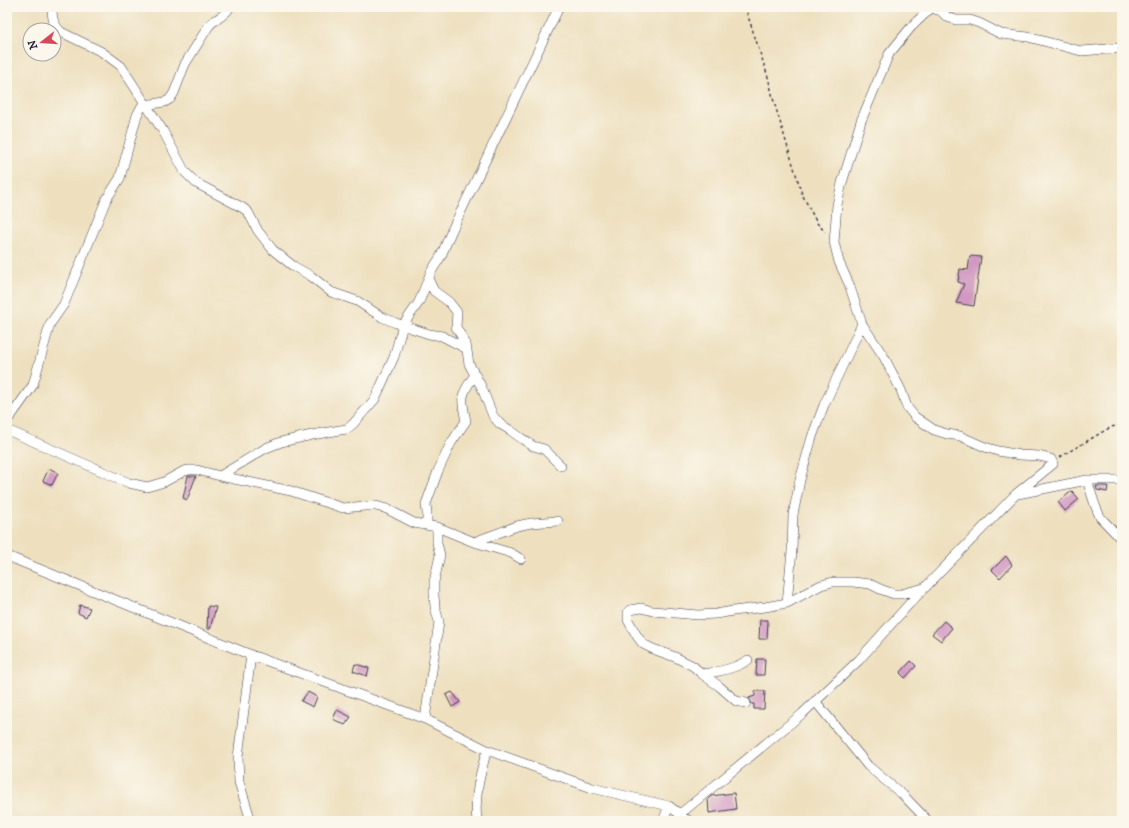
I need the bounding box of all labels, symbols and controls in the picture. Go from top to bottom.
north arrow [22,22,62,62]
text: N [25,38,41,51]

